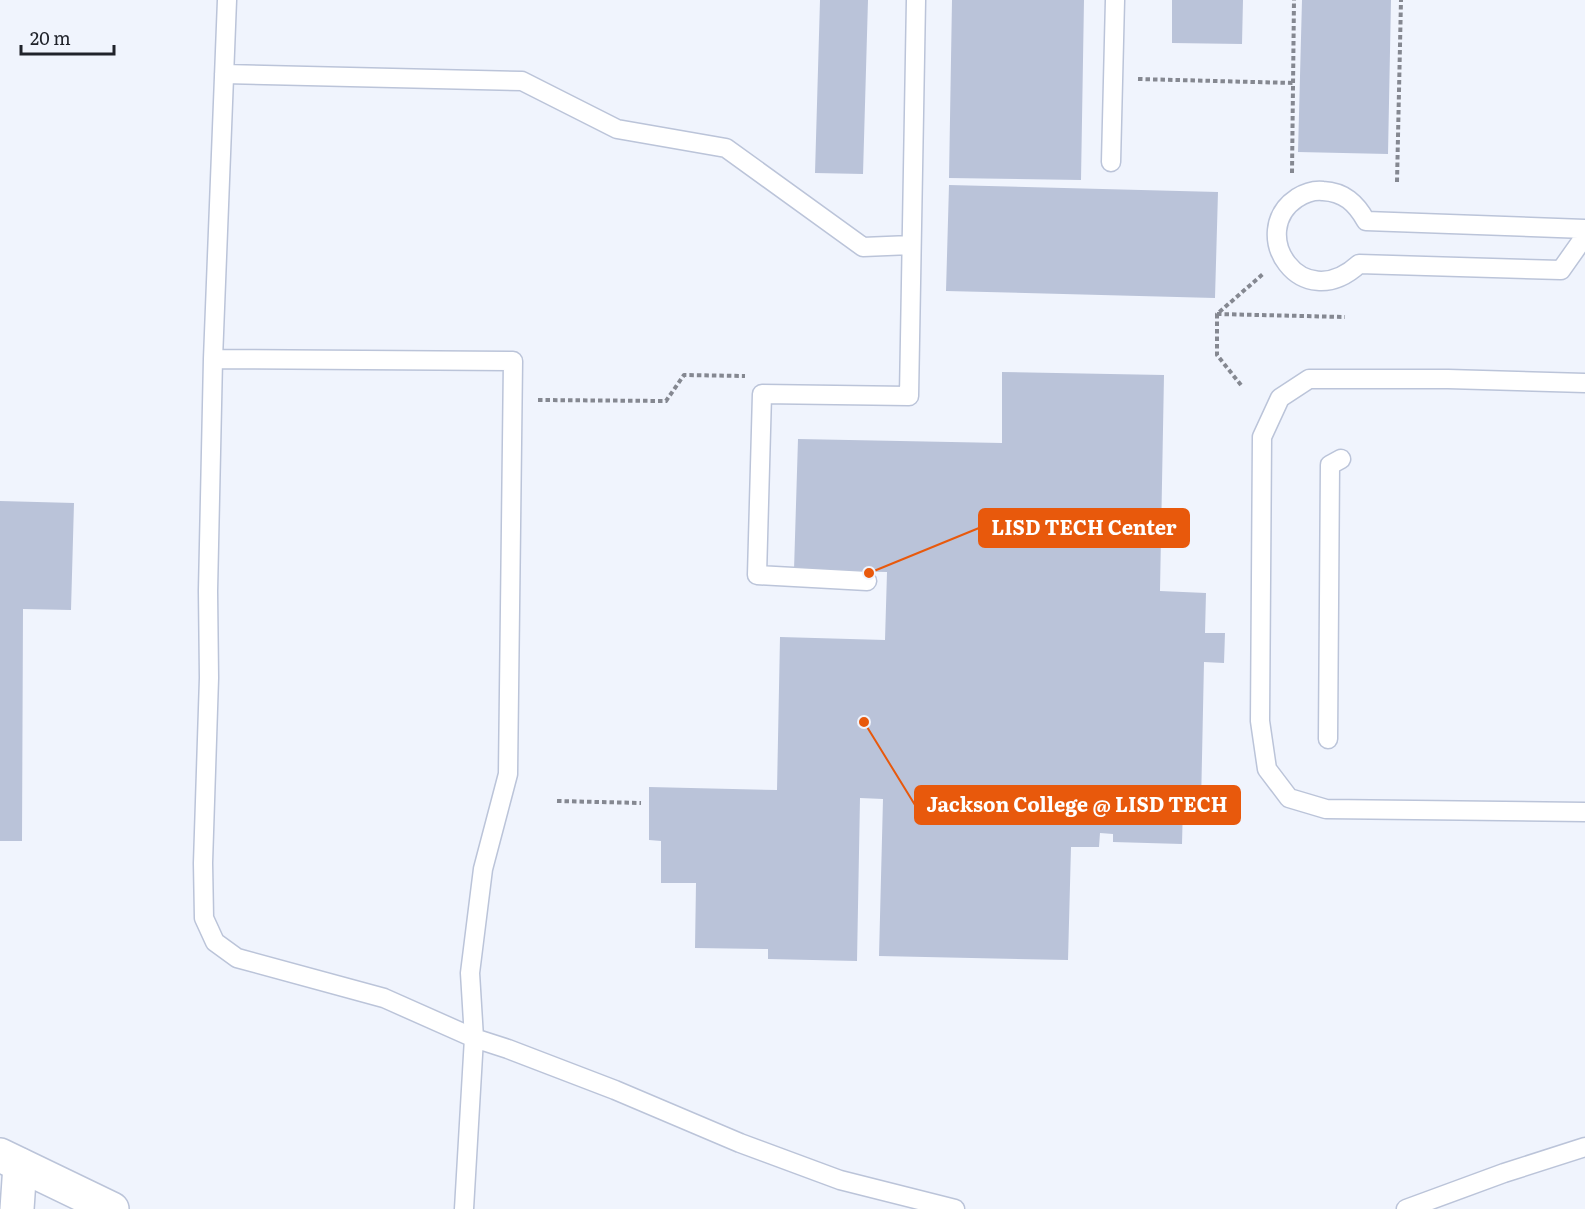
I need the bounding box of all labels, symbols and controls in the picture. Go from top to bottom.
scale bar [21,18,114,56]
text: 20 m [30,24,71,51]
callout: LISD TECH Center [979,509,1189,547]
text: LISD TECH Center [991,511,1177,541]
callout: Jackson College @ LISD TECH [915,786,1240,824]
text: Jackson College @ LISD TECH [927,788,1228,818]

